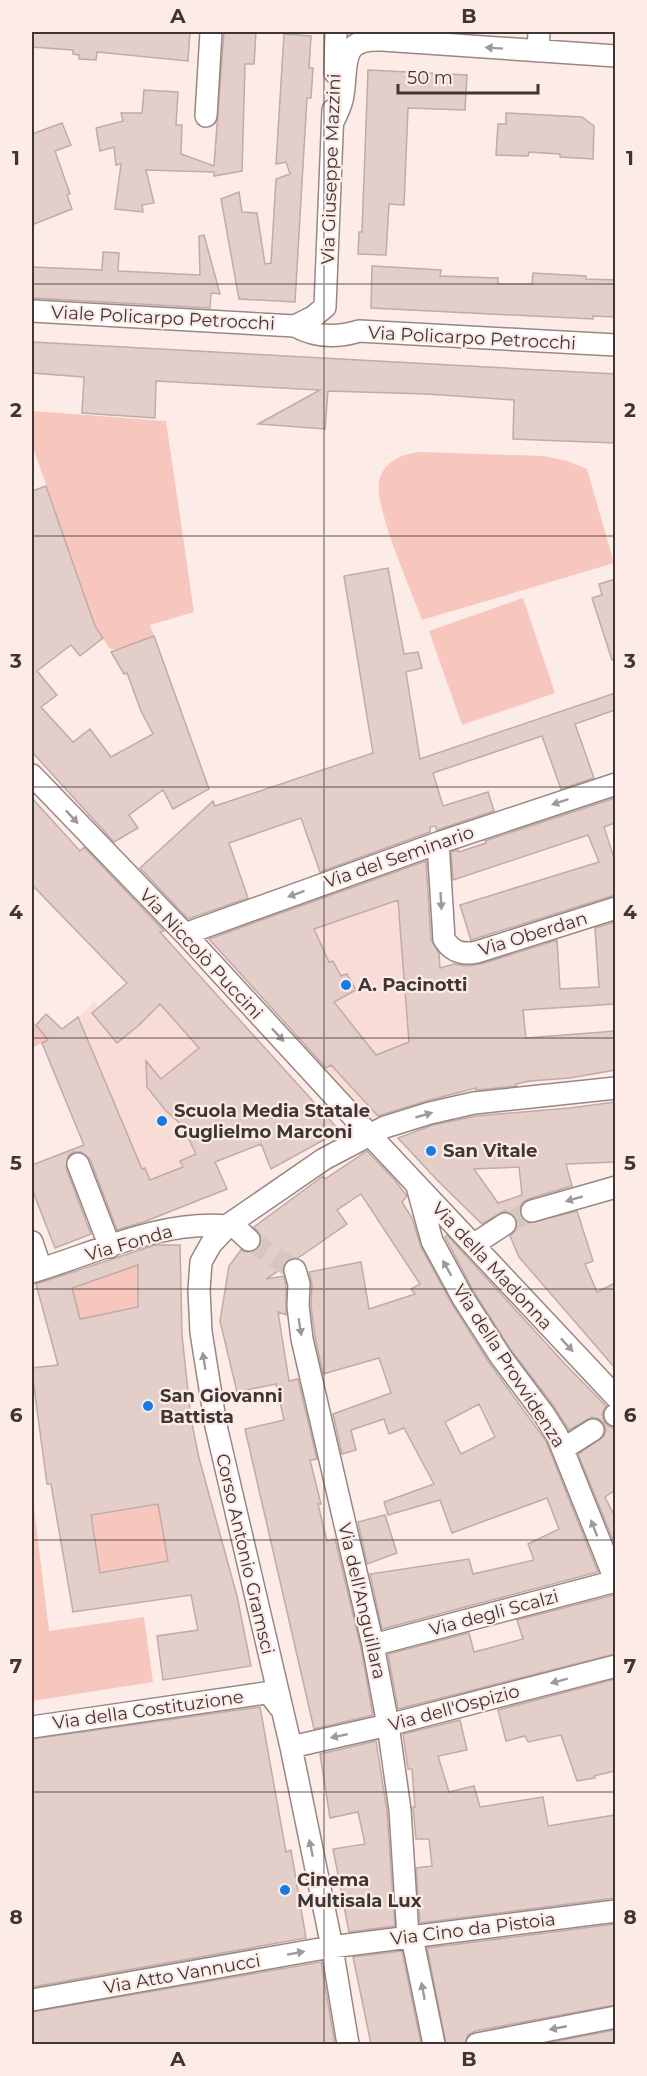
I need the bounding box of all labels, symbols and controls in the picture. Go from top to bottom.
text: A [169,4,186,28]
text: B [461,4,477,28]
one-way arrow [485,43,504,52]
scale bar [398,57,538,95]
text: 50 m [407,67,453,89]
street label: Via Giuseppe Mazzini [317,73,345,265]
text: 1 [12,146,20,170]
text: 1 [626,146,634,170]
street label: Viale Policarpo Petrocchi [51,301,275,335]
street label: Via Policarpo Petrocchi [367,322,577,354]
text: 2 [10,398,22,422]
text: 2 [624,398,636,422]
text: 3 [9,649,22,673]
text: 3 [623,649,636,673]
one-way arrow [551,798,569,808]
one-way arrow [65,809,78,824]
street label: Via del Seminario [321,821,477,893]
street label: Via Niccolò Puccini [135,884,267,1024]
one-way arrow [287,889,305,899]
one-way arrow [437,891,446,910]
text: 4 [9,900,23,924]
text: 4 [623,900,637,924]
street label: Via Oberdan [476,907,590,961]
place label: A. Pacinotti [357,974,467,996]
marker: A. Pacinotti [339,978,353,992]
one-way arrow [271,1028,285,1043]
place label: Scuola Media Statale Guglielmo Marconi [174,1100,370,1143]
one-way arrow [415,1110,433,1119]
marker: Scuola Media Statale Guglielmo Marconi [155,1114,169,1128]
place label: San Vitale [443,1140,537,1162]
marker: San Vitale [424,1144,438,1158]
text: 5 [10,1151,22,1175]
text: 5 [624,1151,636,1175]
one-way arrow [565,1195,583,1204]
street label: Via della Madonna [427,1198,557,1334]
street label: Via Fonda [83,1220,175,1266]
one-way arrow [442,1259,452,1276]
street label: Via della Provvidenza [448,1280,570,1452]
one-way arrow [295,1318,304,1337]
one-way arrow [560,1338,574,1353]
one-way arrow [199,1351,208,1370]
place label: San Giovanni Battista [160,1385,283,1428]
marker: San Giovanni Battista [141,1399,155,1413]
text: 6 [10,1403,23,1427]
text: 6 [624,1403,637,1427]
street label: Corso Antonio Gramsci [211,1451,279,1657]
one-way arrow [589,1518,599,1536]
street label: Via dell'Anguillara [333,1521,391,1681]
street label: Via degli Scalzi [427,1585,561,1641]
text: 7 [10,1654,22,1678]
text: 7 [624,1654,636,1678]
one-way arrow [550,1676,568,1686]
street label: Via dell'Ospizio [386,1680,522,1736]
street label: Via della Costituzione [51,1686,245,1734]
one-way arrow [330,1732,349,1741]
one-way arrow [306,1839,316,1857]
place label: Cinema Multisala Lux [297,1869,422,1912]
marker: Cinema Multisala Lux [278,1883,292,1897]
text: 8 [9,1905,23,1929]
text: 8 [623,1905,637,1929]
street label: Via Cino da Pistoia [389,1908,557,1950]
one-way arrow [287,1948,306,1957]
street label: Via Atto Vannucci [102,1949,262,1999]
one-way arrow [418,1981,427,2000]
one-way arrow [548,2024,567,2033]
text: A [169,2047,186,2071]
text: B [461,2047,477,2071]

